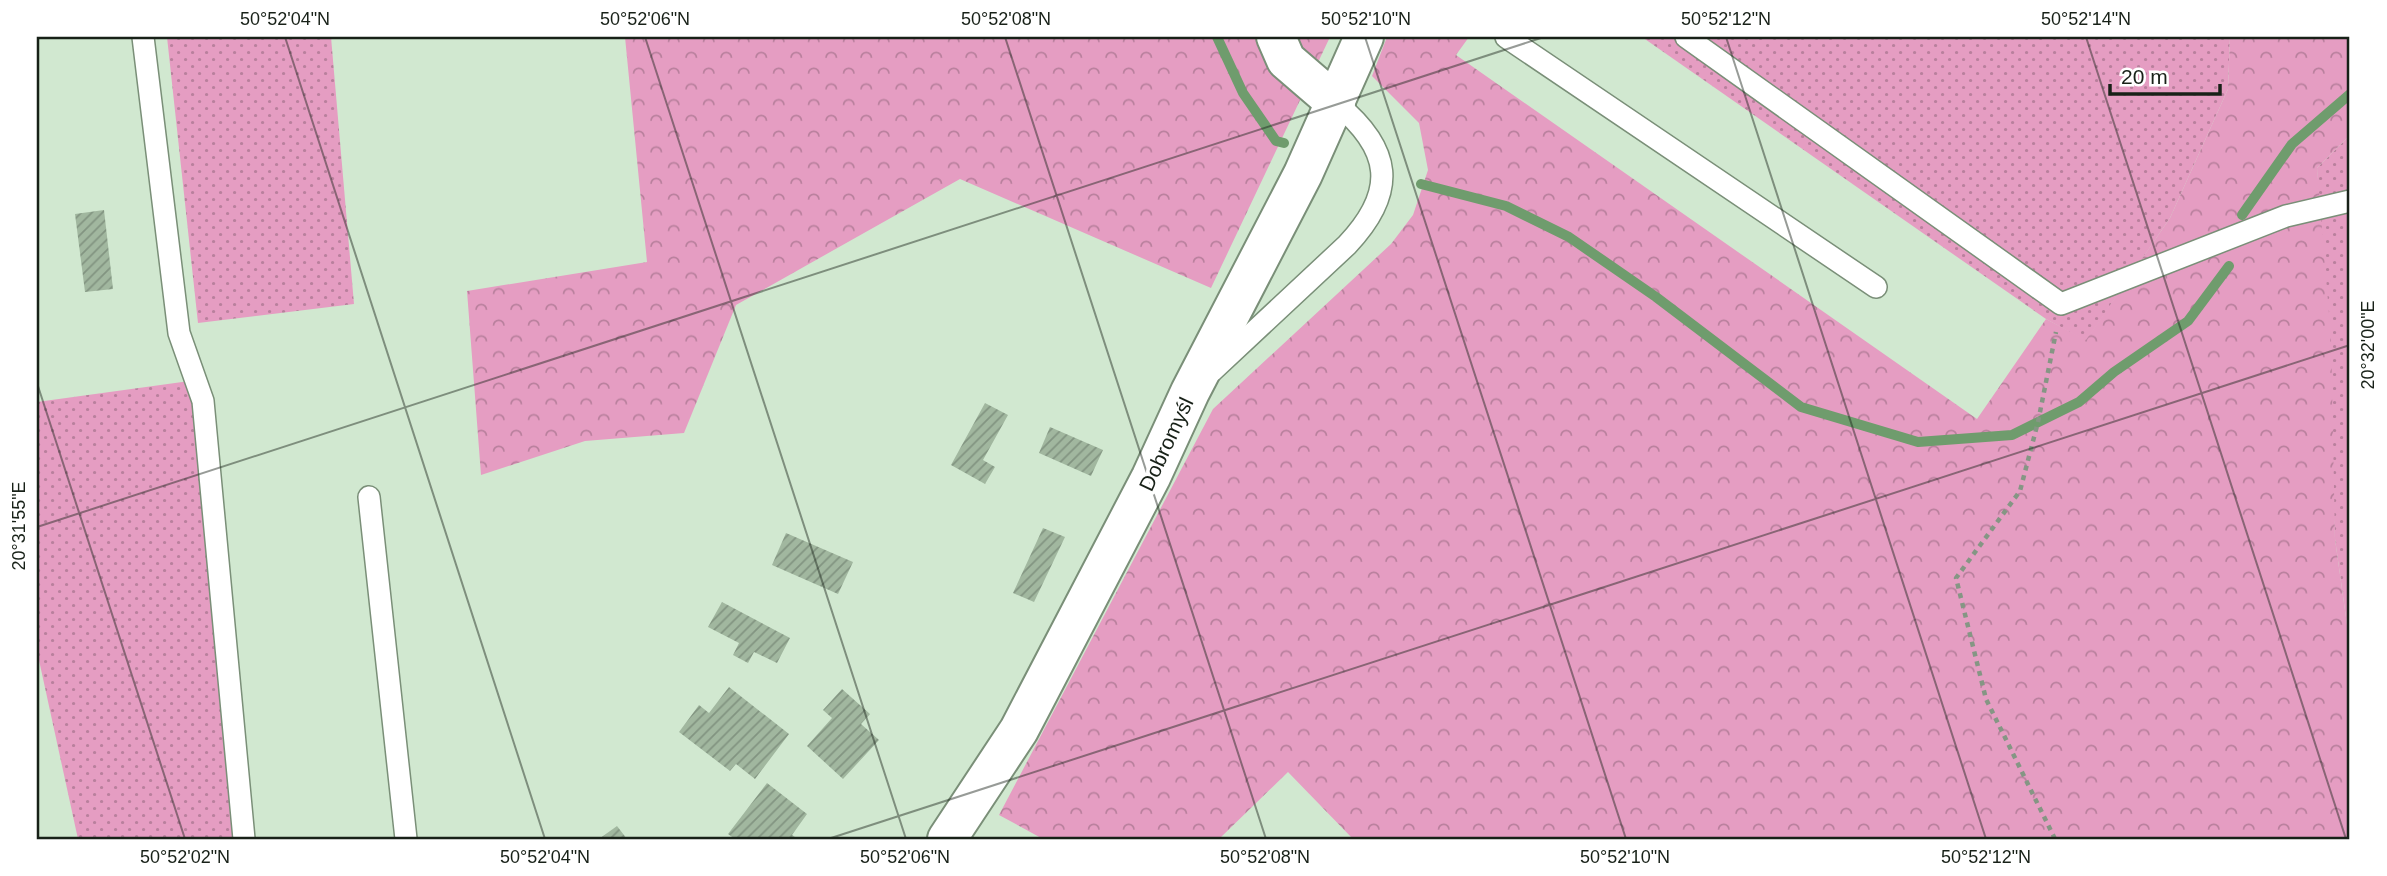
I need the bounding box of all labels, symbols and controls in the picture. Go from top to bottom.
text: 50°52'04"N [240,9,330,29]
text: 50°52'06"N [600,9,690,29]
text: 50°52'08"N [961,9,1051,29]
text: 50°52'10"N [1321,9,1411,29]
text: 50°52'12"N [1681,9,1771,29]
text: 50°52'14"N [2041,9,2131,29]
scale bar [2110,52,2221,96]
text: 20 m [2121,65,2168,88]
text: 20°32'00"E [2358,300,2378,390]
street label: Dobromyśl [1134,394,1198,494]
text: 20°31'55"E [9,481,29,571]
text: 50°52'02"N [140,847,230,867]
text: 50°52'04"N [500,847,590,867]
text: 50°52'06"N [860,847,950,867]
text: 50°52'08"N [1220,847,1310,867]
text: 50°52'10"N [1580,847,1670,867]
text: 50°52'12"N [1941,847,2031,867]

